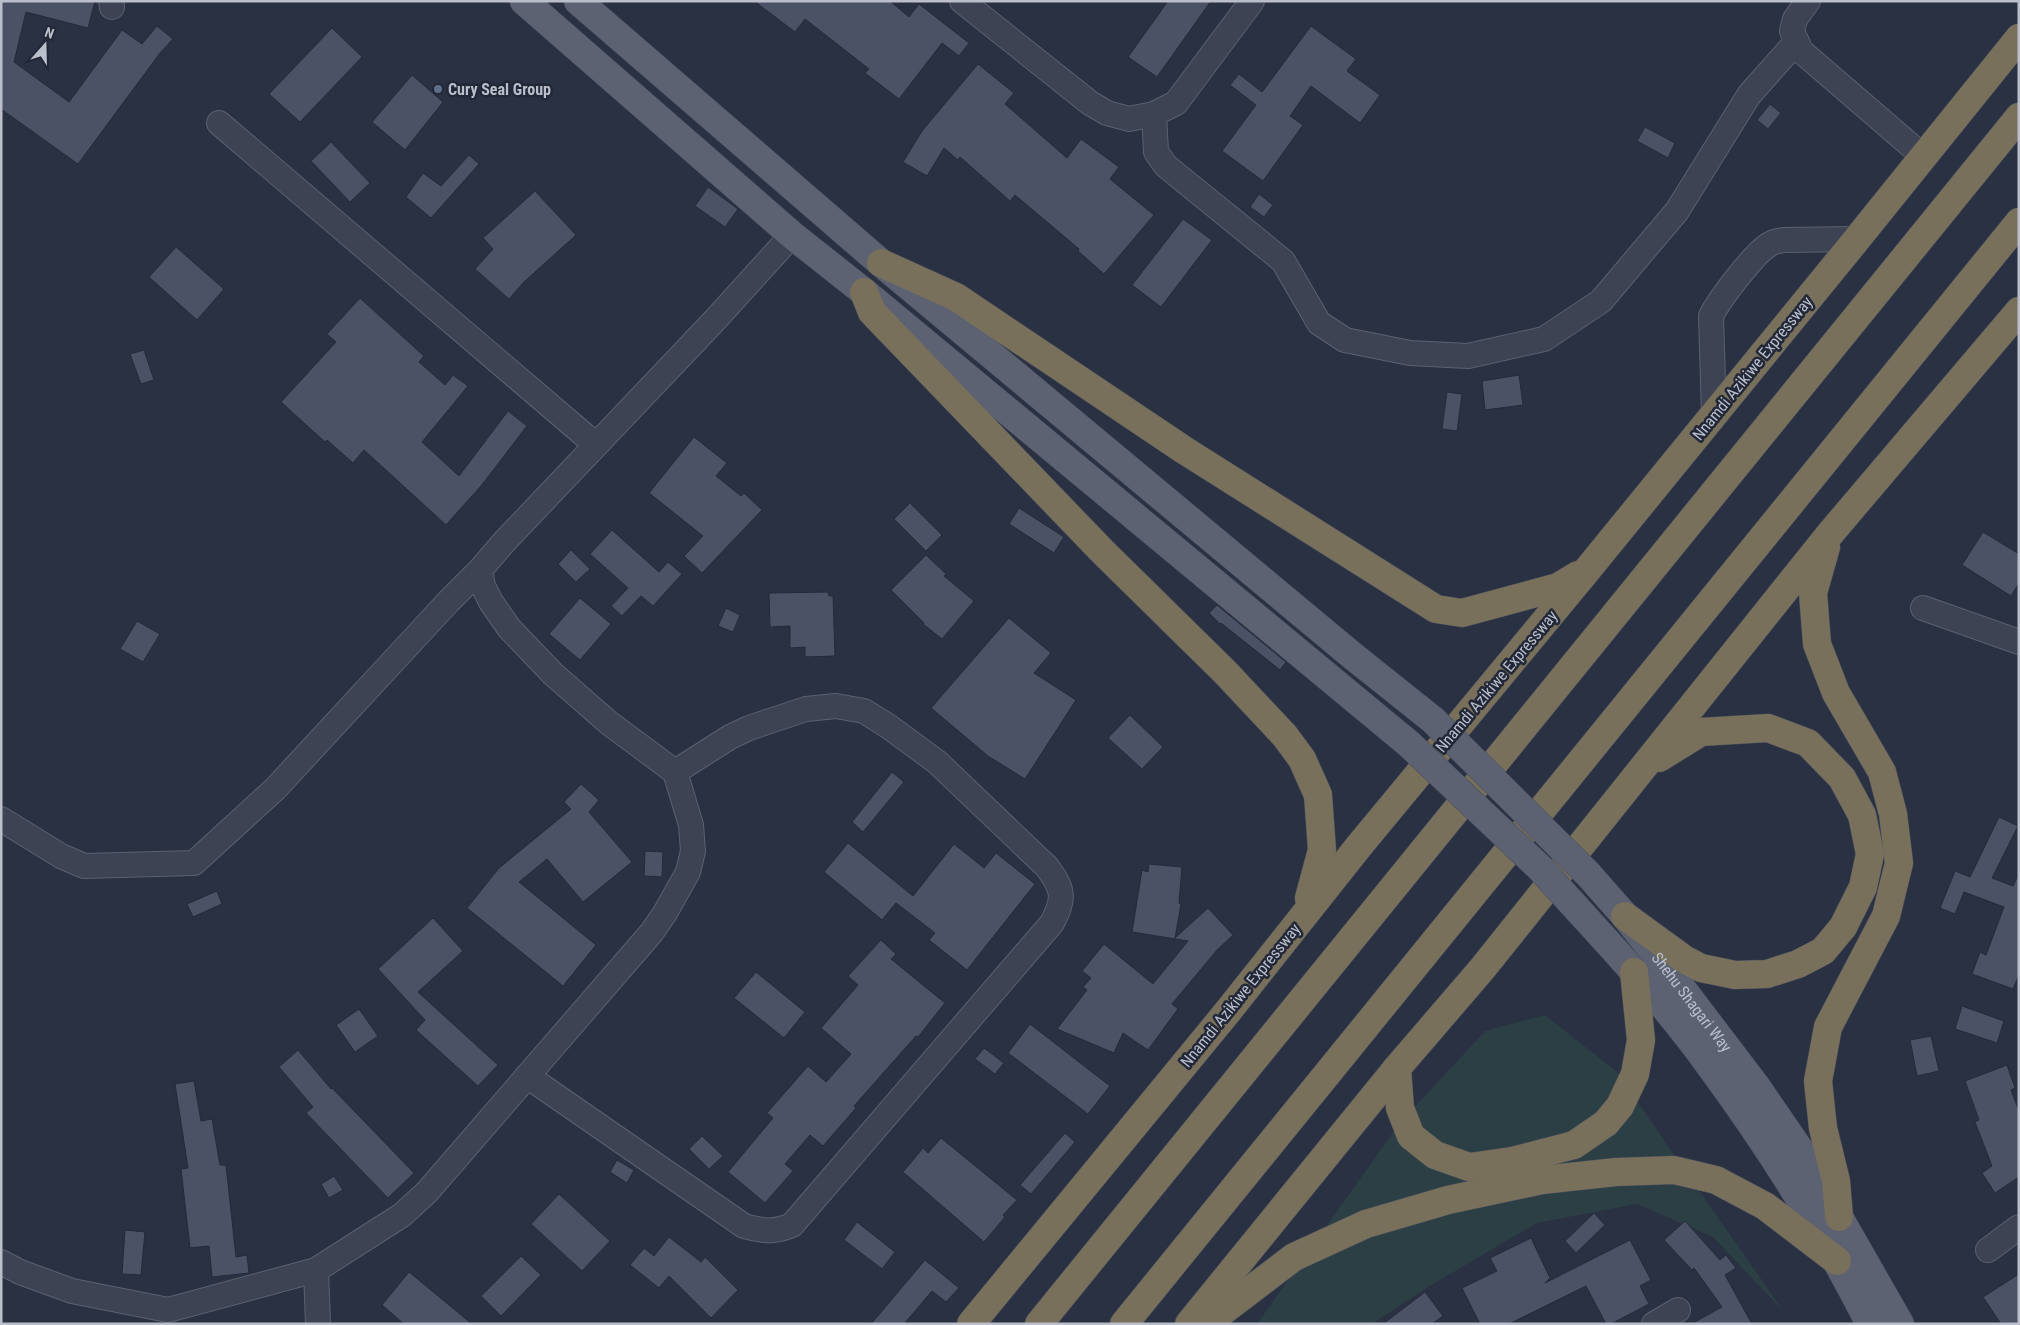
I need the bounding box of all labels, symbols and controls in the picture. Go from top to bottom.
north arrow [20,20,70,70]
text: N [43,24,56,42]
place label: Cury Seal Group [448,80,551,99]
marker: Cury Seal Group [432,83,444,95]
street label: Nnamdi Azikiwe Expressway [1689,292,1816,444]
street label: Nnamdi Azikiwe Expressway [1431,606,1562,756]
street label: Nnamdi Azikiwe Expressway [1177,919,1304,1071]
street label: Shehu Shagari Way [1648,949,1736,1056]

